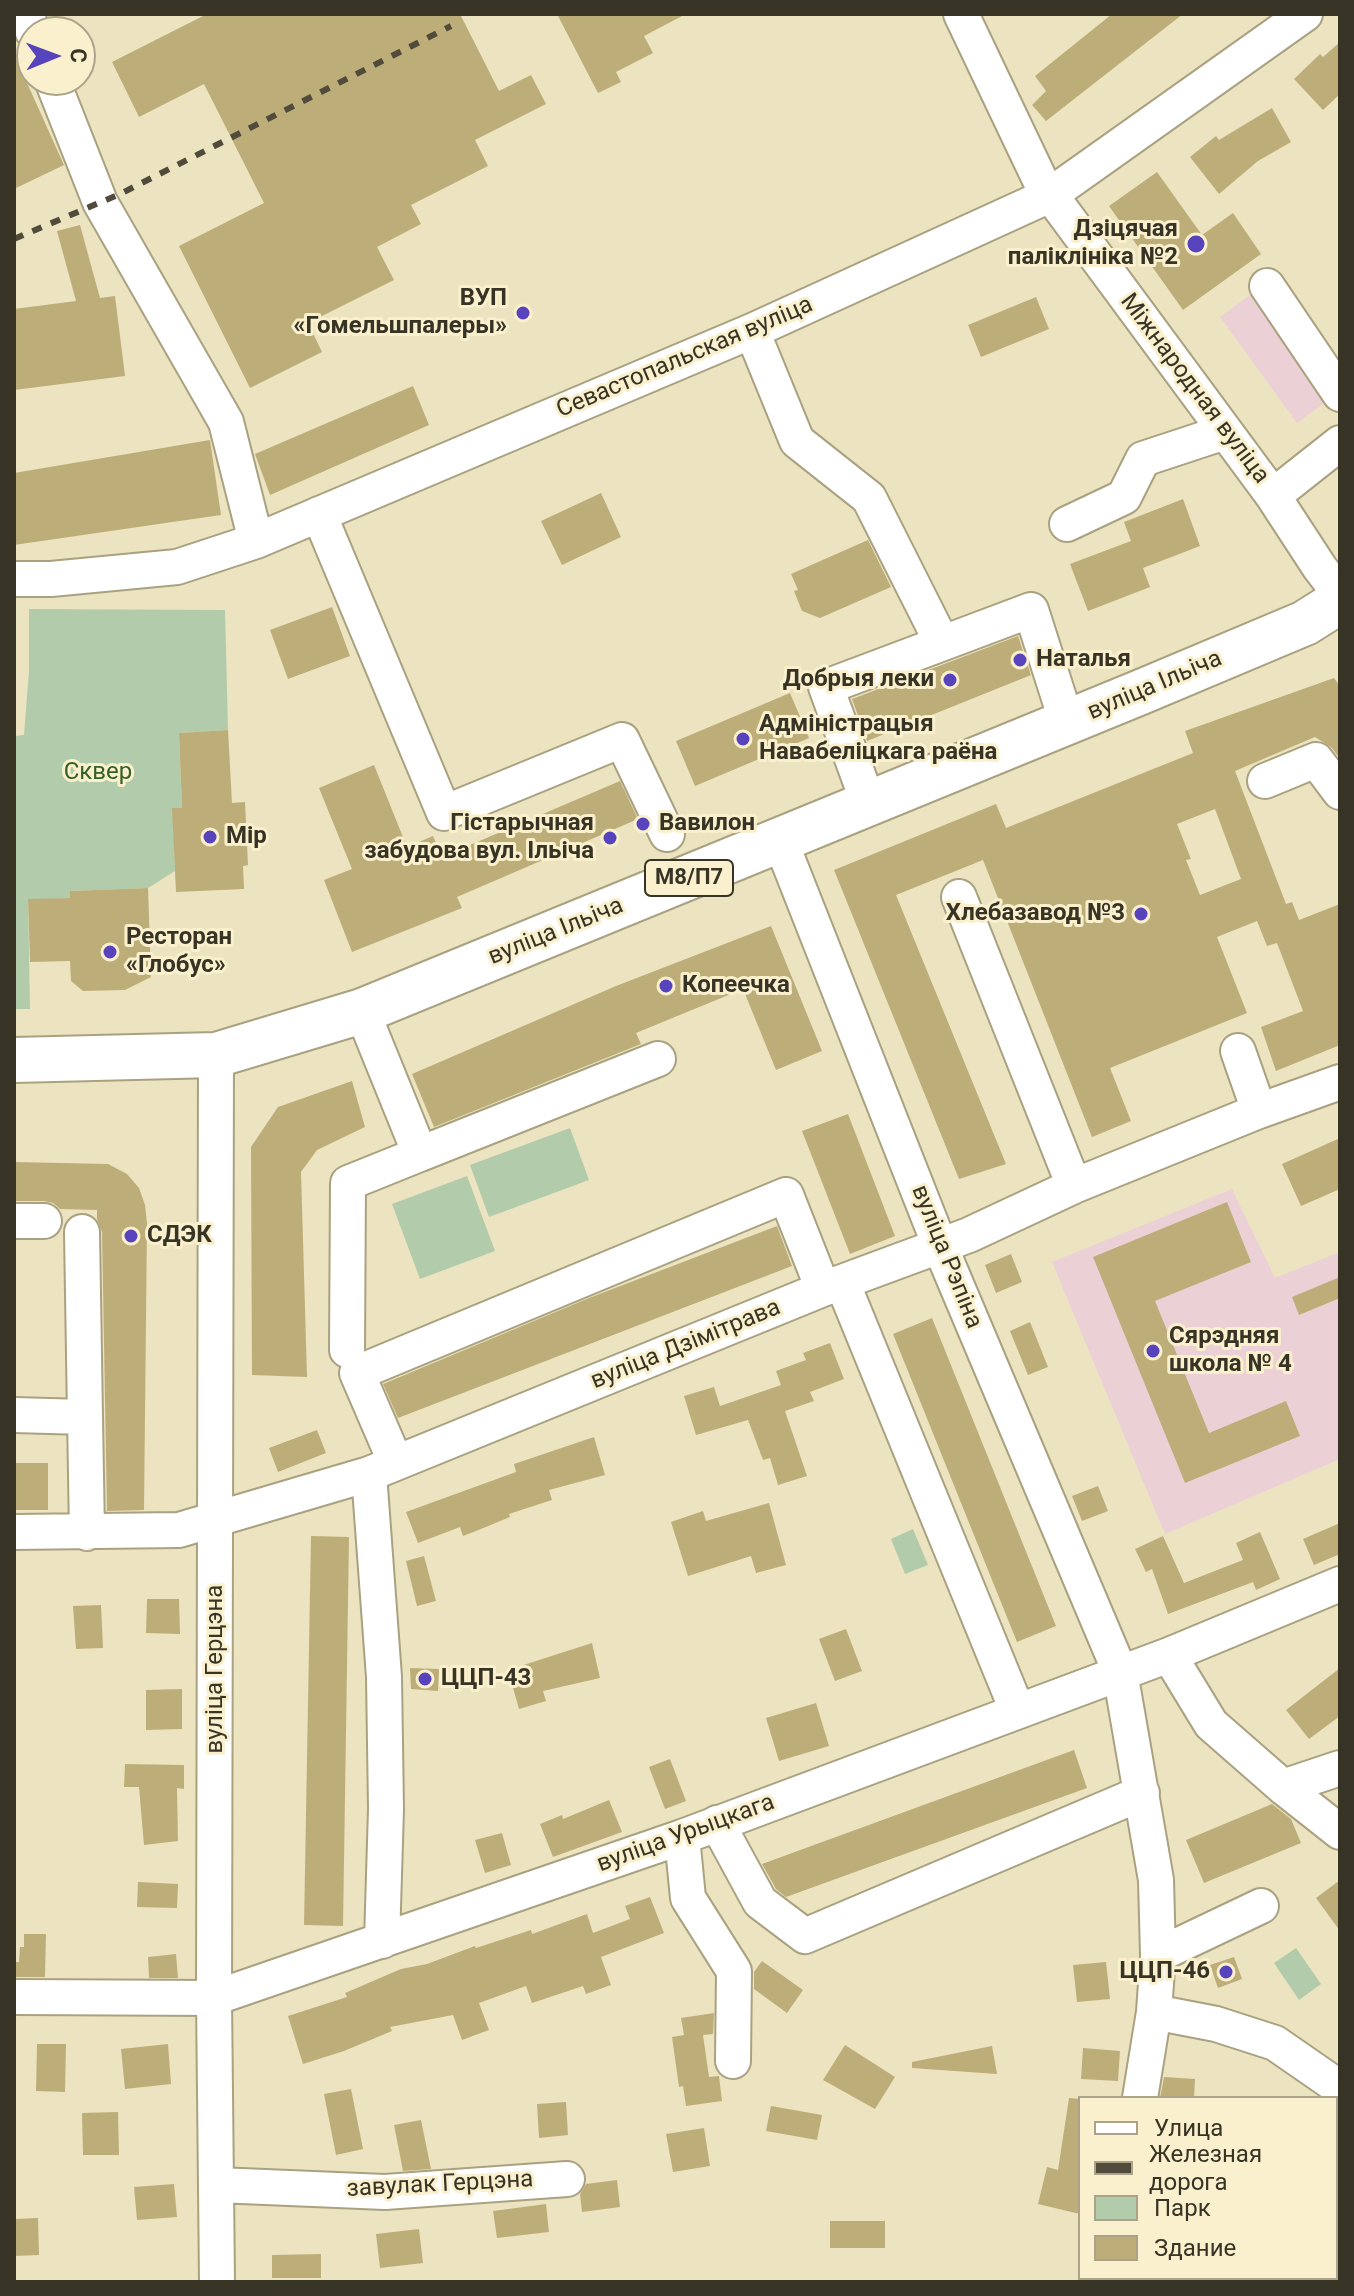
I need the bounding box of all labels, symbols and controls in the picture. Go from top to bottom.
north arrow [16,16,96,96]
text: С [66,48,91,63]
place label: Дзіцячая паліклініка №2 [1008,216,1178,272]
marker: Дзіцячая паліклініка №2 [1185,233,1207,255]
place label: ВУП «Гомельшпалеры» [294,285,507,341]
street label: Міжнародная вуліца [1113,288,1275,490]
street label: Севастопальская вуліца [553,291,817,425]
marker: ВУП «Гомельшпалеры» [514,304,532,322]
street label: вуліца Ільіча [1084,645,1226,727]
place label: Наталья [1036,646,1131,674]
marker: Наталья [1011,651,1029,669]
place label: Добрыя леки [783,666,934,694]
marker: Добрыя леки [941,671,959,689]
place label: Адміністрацыя Навабеліцкага раёна [759,711,997,767]
marker: Адміністрацыя Навабеліцкага раёна [734,730,752,748]
park label: Сквер [64,759,132,787]
place label: Гістарычная забудова вул. Ільіча [364,810,594,866]
place label: Вавилон [659,810,755,838]
marker: Вавилон [634,815,652,833]
place label: Мір [226,823,267,851]
marker: Мір [201,828,219,846]
marker: Гістарычная забудова вул. Ільіча [601,829,619,847]
road number: М8/П7 [645,860,733,896]
street label: вуліца Ільіча [484,892,628,972]
place label: Хлебазавод №3 [946,900,1125,928]
marker: Хлебазавод №3 [1132,905,1150,923]
place label: Ресторан «Глобус» [126,924,232,980]
marker: Ресторан «Глобус» [101,943,119,961]
place label: Копеечка [682,972,790,1000]
marker: Копеечка [657,977,675,995]
street label: вуліца Рэпіна [904,1181,988,1333]
place label: СДЭК [147,1222,212,1250]
marker: СДЭК [122,1227,140,1245]
street label: вуліца Дзімітрава [587,1294,785,1396]
place label: Сярэдняя школа № 4 [1169,1323,1292,1379]
marker: Сярэдняя школа № 4 [1144,1342,1162,1360]
street label: вуліца Герцэна [202,1585,230,1753]
place label: ЦЦП-43 [441,1665,531,1693]
marker: ЦЦП-43 [416,1670,434,1688]
street label: вуліца Урыцкага [593,1789,779,1879]
place label: ЦЦП-46 [1120,1958,1210,1986]
marker: ЦЦП-46 [1217,1963,1235,1981]
legend [1078,2096,1338,2280]
text: Улица [1154,2114,1223,2142]
text: Железная дорога [1149,2140,1262,2196]
street label: завулак Герцэна [346,2166,534,2204]
text: Парк [1154,2194,1211,2222]
text: Здание [1154,2234,1236,2262]

